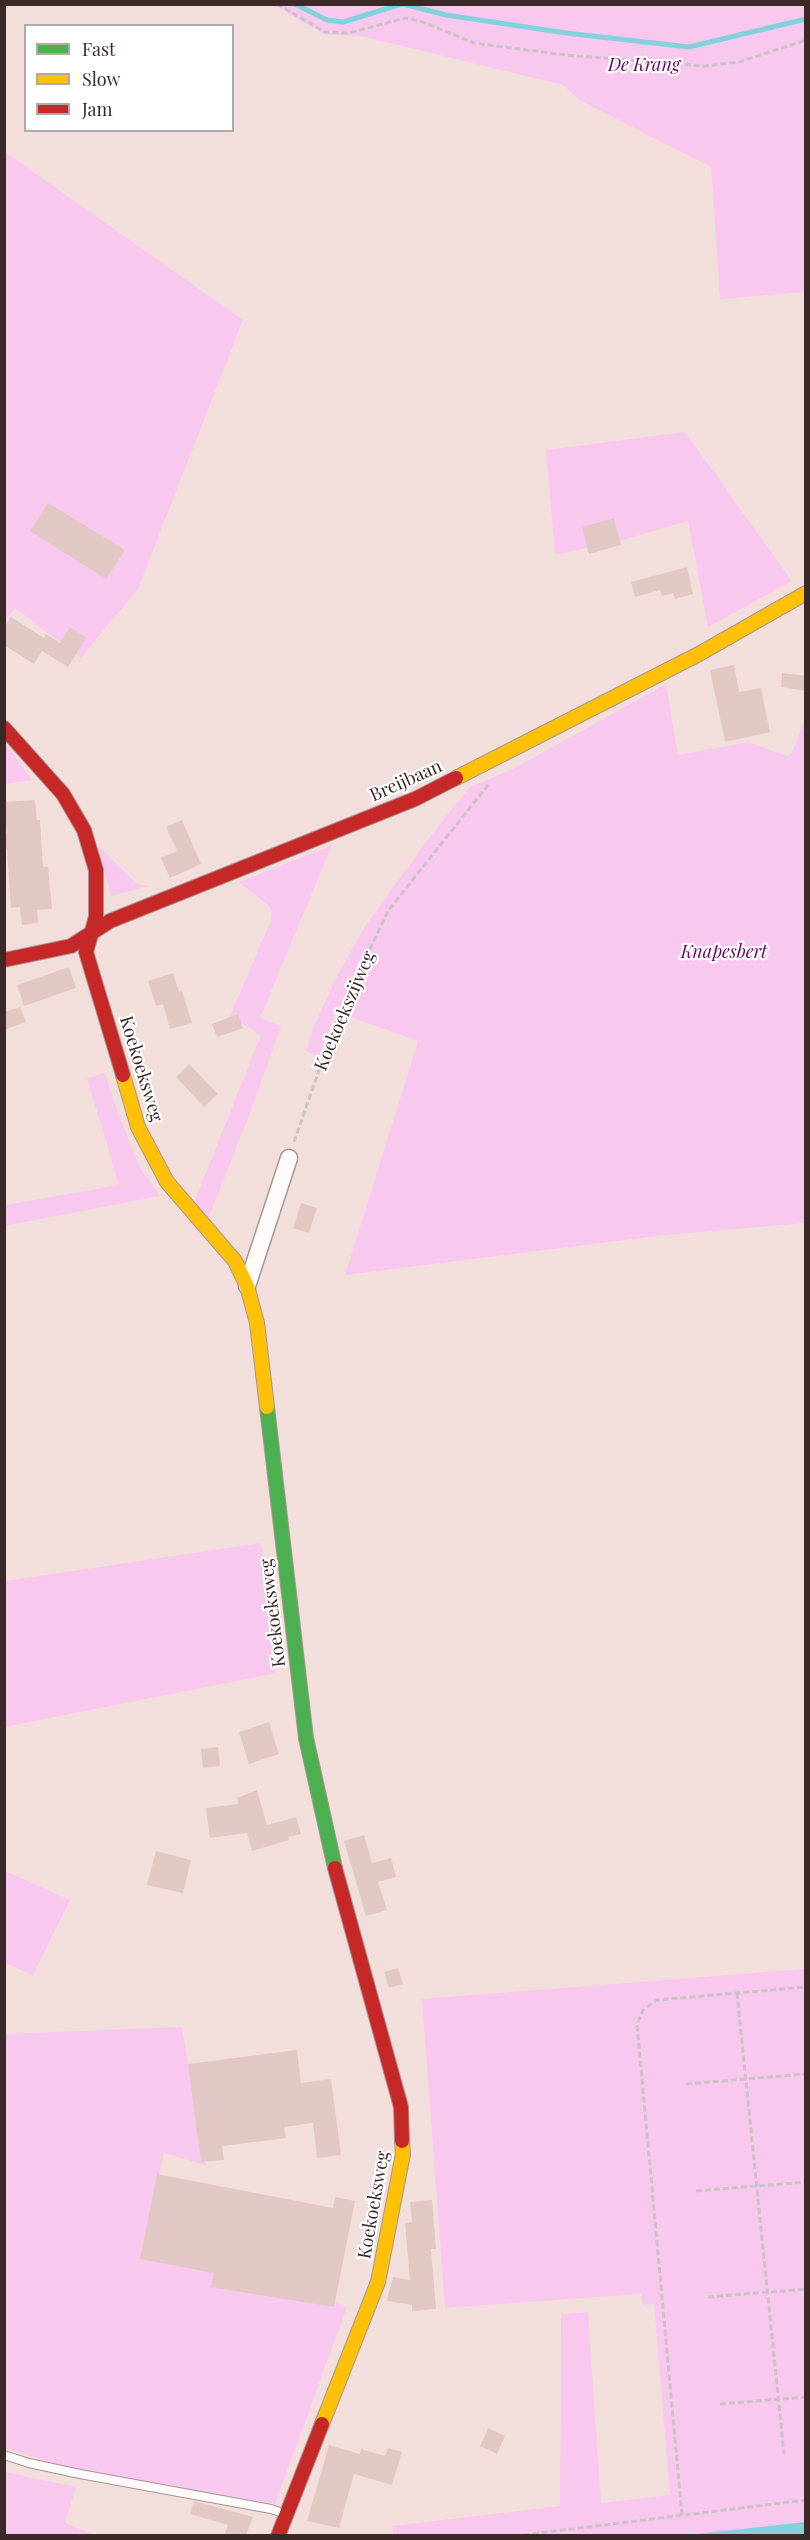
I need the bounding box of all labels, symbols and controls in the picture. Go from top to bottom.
legend [24,24,234,132]
text: Fast [82,37,115,61]
park label: De Krang [608,54,680,76]
text: Slow [82,67,120,91]
text: Jam [82,97,112,121]
street label: Breijbaan [367,756,445,806]
park label: Knapesbert [681,941,767,963]
street label: Koekoekszijweg [310,948,380,1074]
street label: Koekoeksweg [115,1014,167,1124]
street label: Koekoeksweg [256,1557,290,1669]
street label: Koekoeksweg [354,2149,394,2261]

